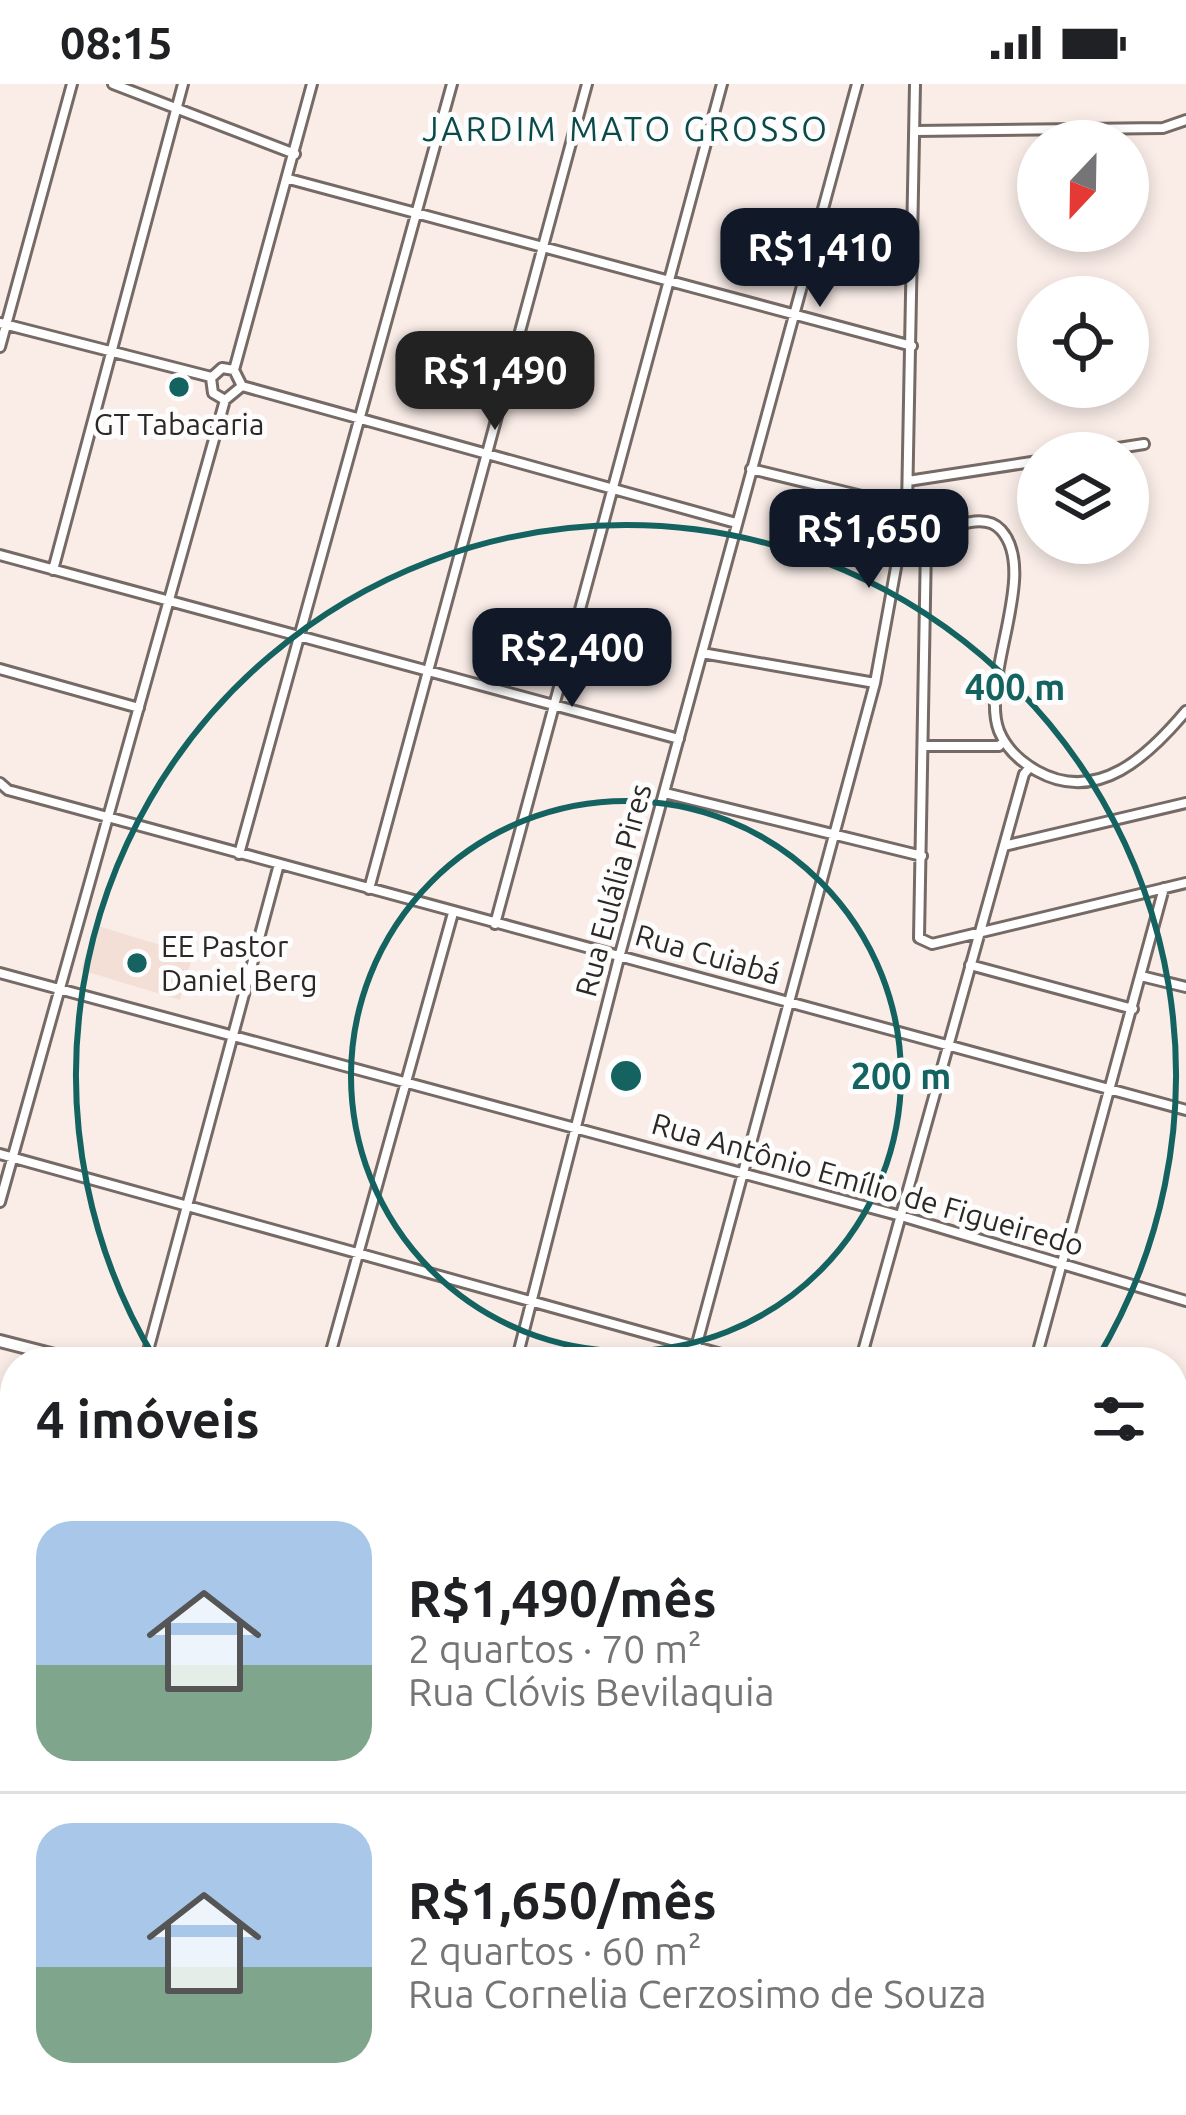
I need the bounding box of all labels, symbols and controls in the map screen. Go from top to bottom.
text: 08:15 [60,17,173,68]
district label: JARDIM MATO GROSSO [422,110,830,147]
north arrow [1017,120,1149,252]
map controls [1017,120,1149,564]
pin: R$1,410 [709,208,931,310]
text: R$1,410 [747,225,893,268]
button: locate [1017,276,1149,408]
pin: R$1,490 [384,331,606,433]
text: R$1,490 [422,348,568,391]
marker: GT Tabacaria [166,374,192,400]
place label: GT Tabacaria [94,407,264,441]
button: layers [1017,432,1149,564]
pin: R$1,650 [758,489,980,591]
text: R$1,650 [796,506,942,549]
pin: R$2,400 [461,608,683,710]
text: R$2,400 [499,625,645,668]
text: 400 m [965,666,1065,707]
street label: Rua Eulália Pires [568,780,658,1000]
street label: Rua Cuiabá [632,917,784,991]
place label: EE Pastor Daniel Berg [161,929,318,997]
marker: EE Pastor Daniel Berg [124,950,150,976]
centre of rings [605,1055,647,1097]
text: 200 m [851,1055,951,1096]
street label: Rua Antônio Emílio de Figueiredo [648,1106,1088,1262]
icon: filters [1086,1386,1152,1452]
text: 4 imóveis [36,1390,259,1448]
icon: home [132,1569,276,1713]
text: R$1,490/mês [408,1569,717,1627]
text: 2 quartos · 70 m² [408,1627,702,1670]
text: Rua Clóvis Bevilaquia [408,1670,775,1713]
icon: home [132,1871,276,2015]
text: R$1,650/mês [408,1871,717,1929]
text: 2 quartos · 60 m² [408,1929,702,1972]
text: Rua Cornelia Cerzosimo de Souza [408,1972,987,2015]

